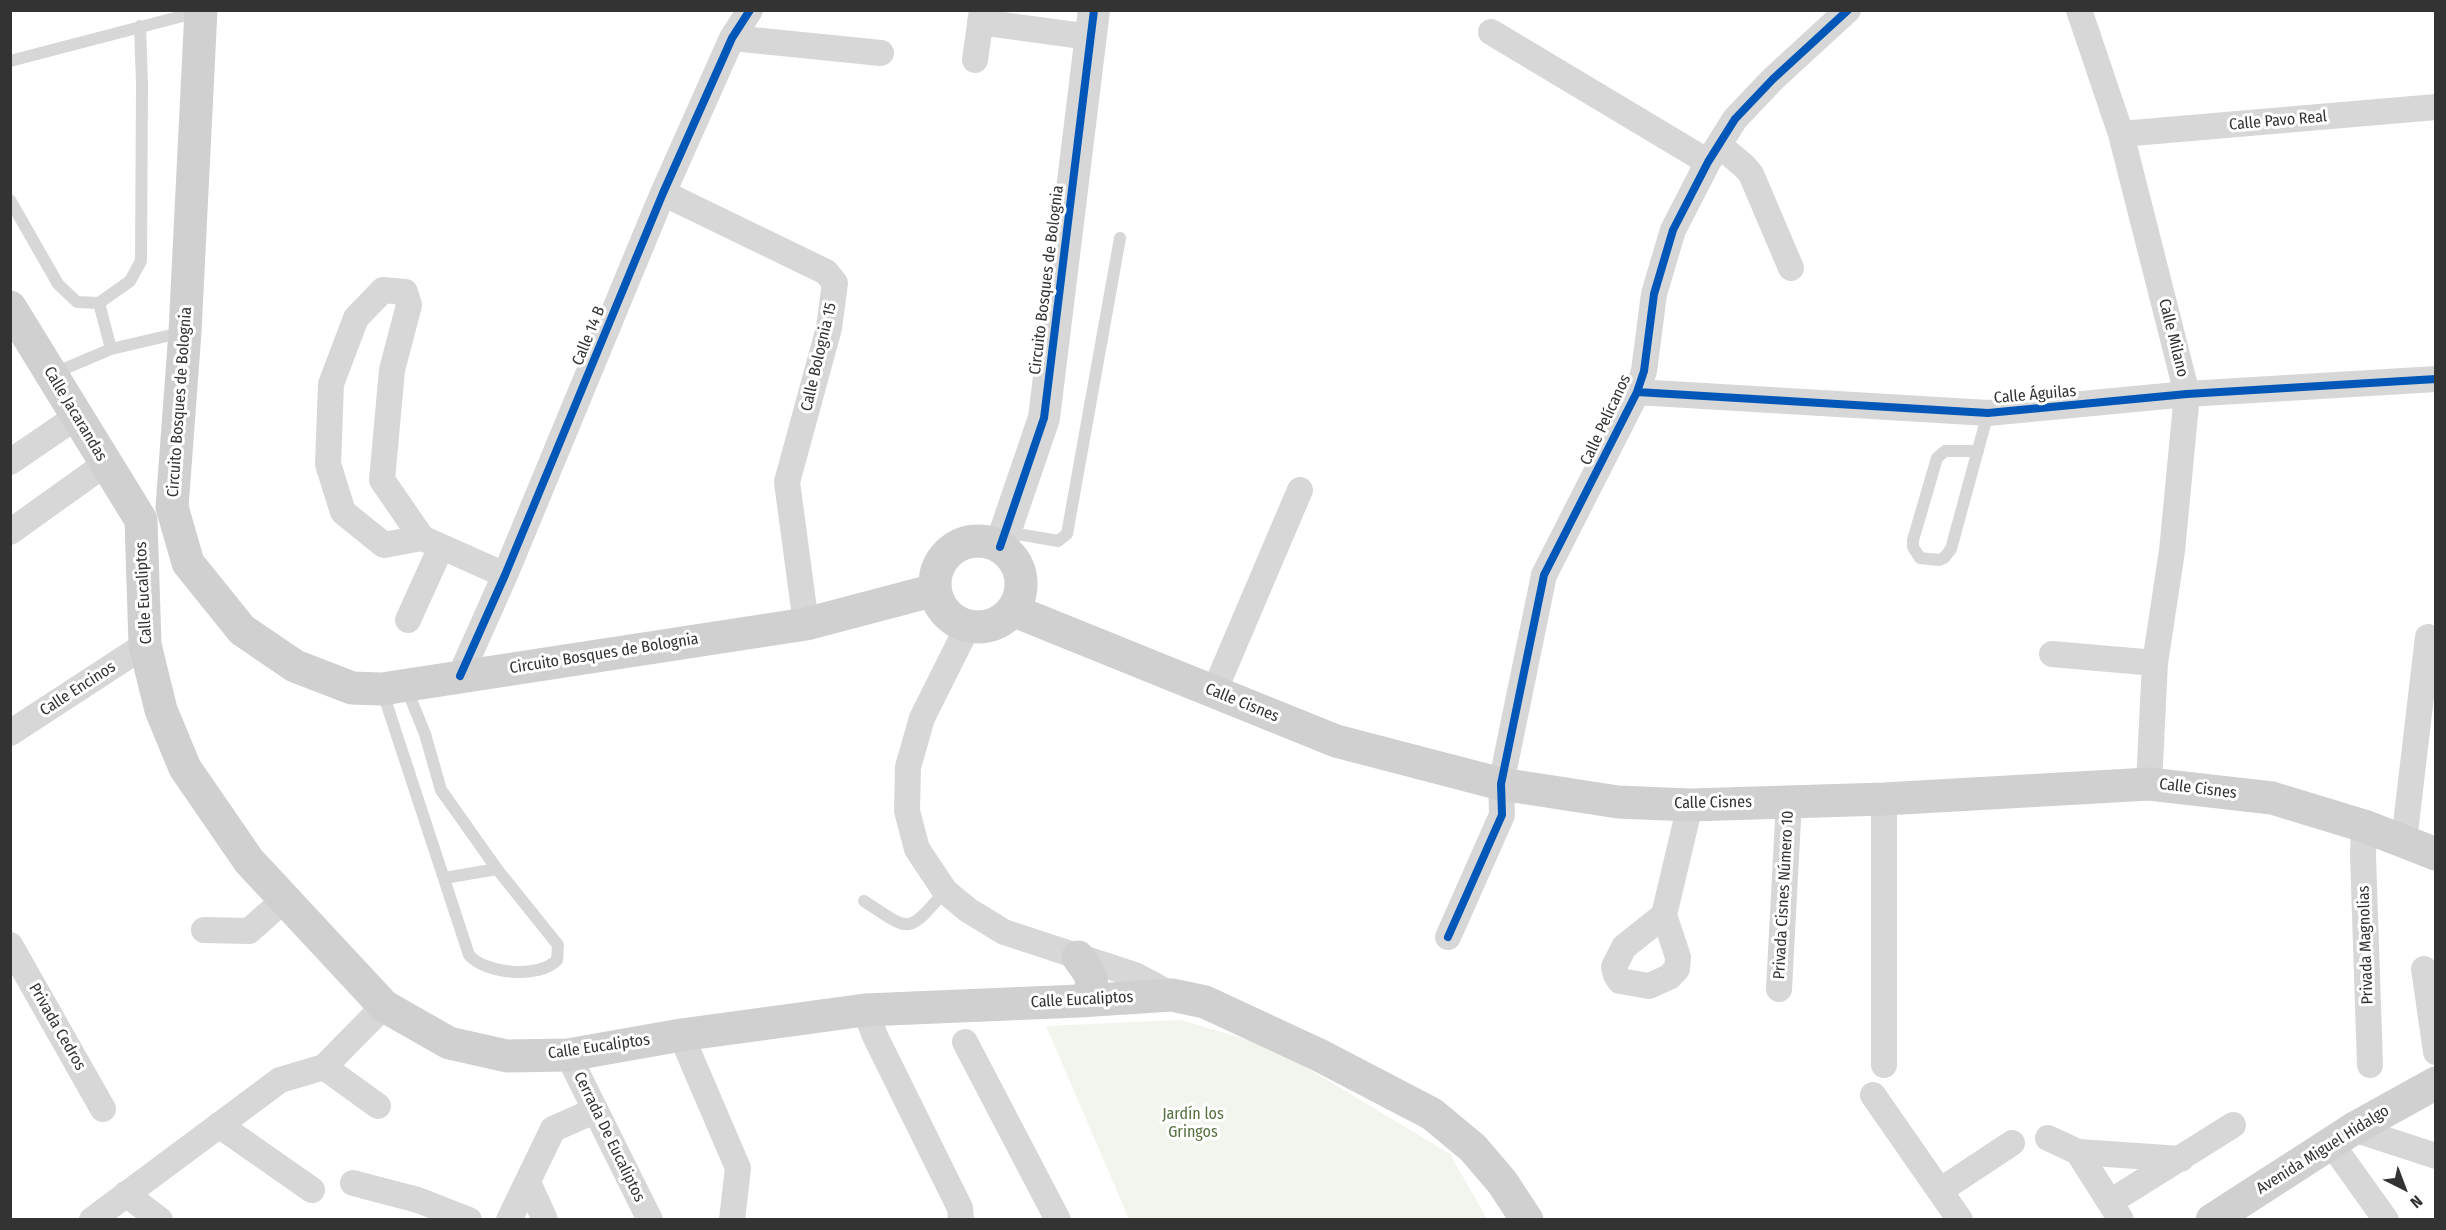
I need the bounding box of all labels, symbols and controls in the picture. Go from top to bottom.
street label: Calle Pavo Real [2228,107,2328,135]
street label: Circuito Bosques de Bolognia [1026,184,1068,376]
street label: Calle Milano [2154,297,2192,379]
street label: Calle Bolognia 15 [797,301,841,413]
street label: Calle 14 B [568,304,610,368]
street label: Circuito Bosques de Bolognia [164,306,196,498]
street label: Calle Jacarandas [39,363,111,465]
street label: Calle Pelícanos [1577,372,1635,468]
street label: Calle Águilas [1993,382,2077,408]
street label: Calle Eucaliptos [132,541,156,645]
street label: Circuito Bosques de Bolognia [508,630,700,678]
street label: Calle Encinos [37,658,119,720]
street label: Calle Cisnes [1202,680,1282,726]
street label: Calle Cisnes [2158,775,2238,803]
street label: Calle Cisnes [1674,793,1752,813]
street label: Privada Cisnes Número 10 [1770,810,1798,980]
street label: Privada Magnolias [2354,885,2378,1005]
street label: Privada Cedros [24,980,90,1074]
street label: Calle Eucaliptos [1030,988,1134,1012]
street label: Calle Eucaliptos [547,1030,651,1064]
street label: Cerrada De Eucaliptos [569,1069,649,1205]
street label: Avenida Miguel Hidalgo [2253,1101,2393,1199]
park label: Jardín los Gringos [1162,1105,1224,1143]
north arrow [2374,1158,2434,1218]
text: N [2406,1191,2426,1212]

